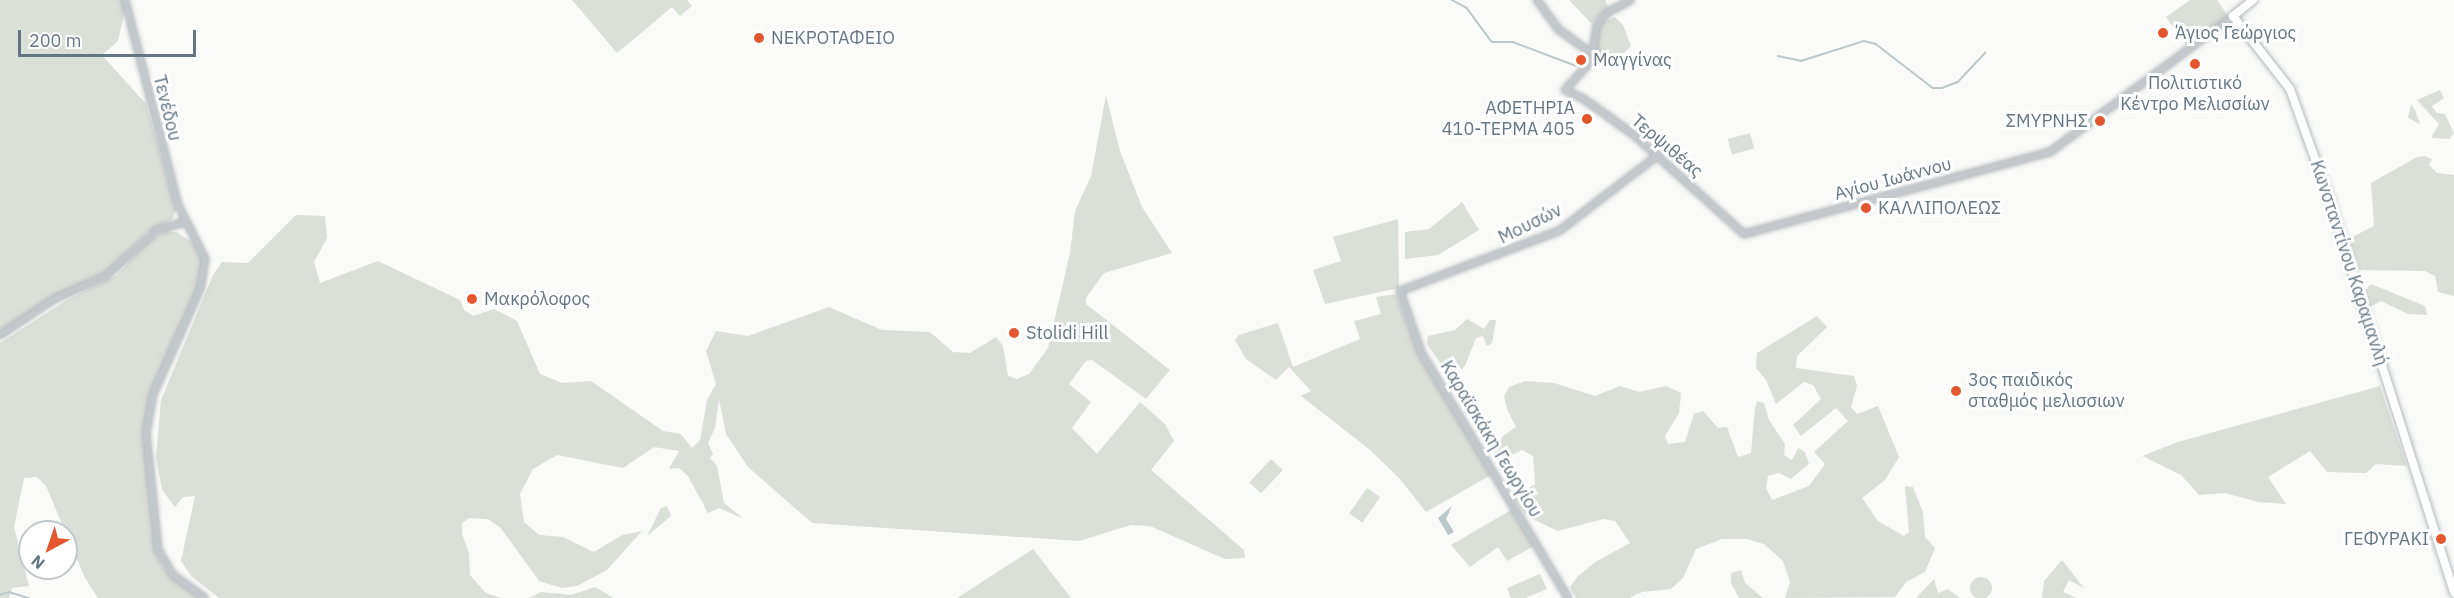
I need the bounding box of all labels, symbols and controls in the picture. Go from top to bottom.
scale bar [21,18,200,56]
place label: Άγιος Γεώργιος [2175,22,2296,44]
marker: Άγιος Γεώργιος [2156,26,2170,40]
place label: ΝΕΚΡΟΤΑΦΕΙΟ [771,27,895,49]
text: 200 m [29,29,81,52]
marker: ΝΕΚΡΟΤΑΦΕΙΟ [752,31,766,45]
place label: Μαγγίνας [1593,49,1672,71]
marker: Μαγγίνας [1574,53,1588,67]
marker: Πολιτιστικό Κέντρο Μελισσίων [2188,57,2202,71]
street label: Τενέδου [148,73,186,143]
place label: Πολιτιστικό Κέντρο Μελισσίων [2120,73,2270,116]
place label: ΑΦΕΤΗΡΙΑ 410-ΤΕΡΜΑ 405 [1442,98,1575,140]
street label: Τερψιθέας [1627,110,1707,182]
place label: ΣΜΥΡΝΗΣ [2006,110,2088,132]
marker: ΑΦΕΤΗΡΙΑ 410-ΤΕΡΜΑ 405 [1580,112,1594,126]
marker: ΣΜΥΡΝΗΣ [2093,114,2107,128]
street label: Αγίου Ιωάννου [1832,153,1954,205]
street label: Κωνσταντίνου Καραμανλή [2306,157,2392,369]
place label: ΚΑΛΛΙΠΟΛΕΩΣ [1878,197,2001,219]
street label: Μουσών [1495,199,1565,249]
marker: ΚΑΛΛΙΠΟΛΕΩΣ [1859,201,1873,215]
place label: Μακρόλοφος [484,288,590,310]
marker: Μακρόλοφος [465,292,479,306]
place label: Stolidi Hill [1026,322,1108,344]
marker: Stolidi Hill [1007,326,1021,340]
street label: Καραϊσκάκη Γεωργίου [1436,357,1546,521]
place label: 3ος παιδικός σταθμός μελισσιων [1968,370,2125,412]
marker: 3ος παιδικός σταθμός μελισσιων [1949,384,1963,398]
north arrow [18,520,78,580]
place label: ΓΕΦΥΡΑΚΙ [2344,528,2429,550]
marker: ΓΕΦΥΡΑΚΙ [2434,532,2448,546]
text: N [27,551,49,574]

